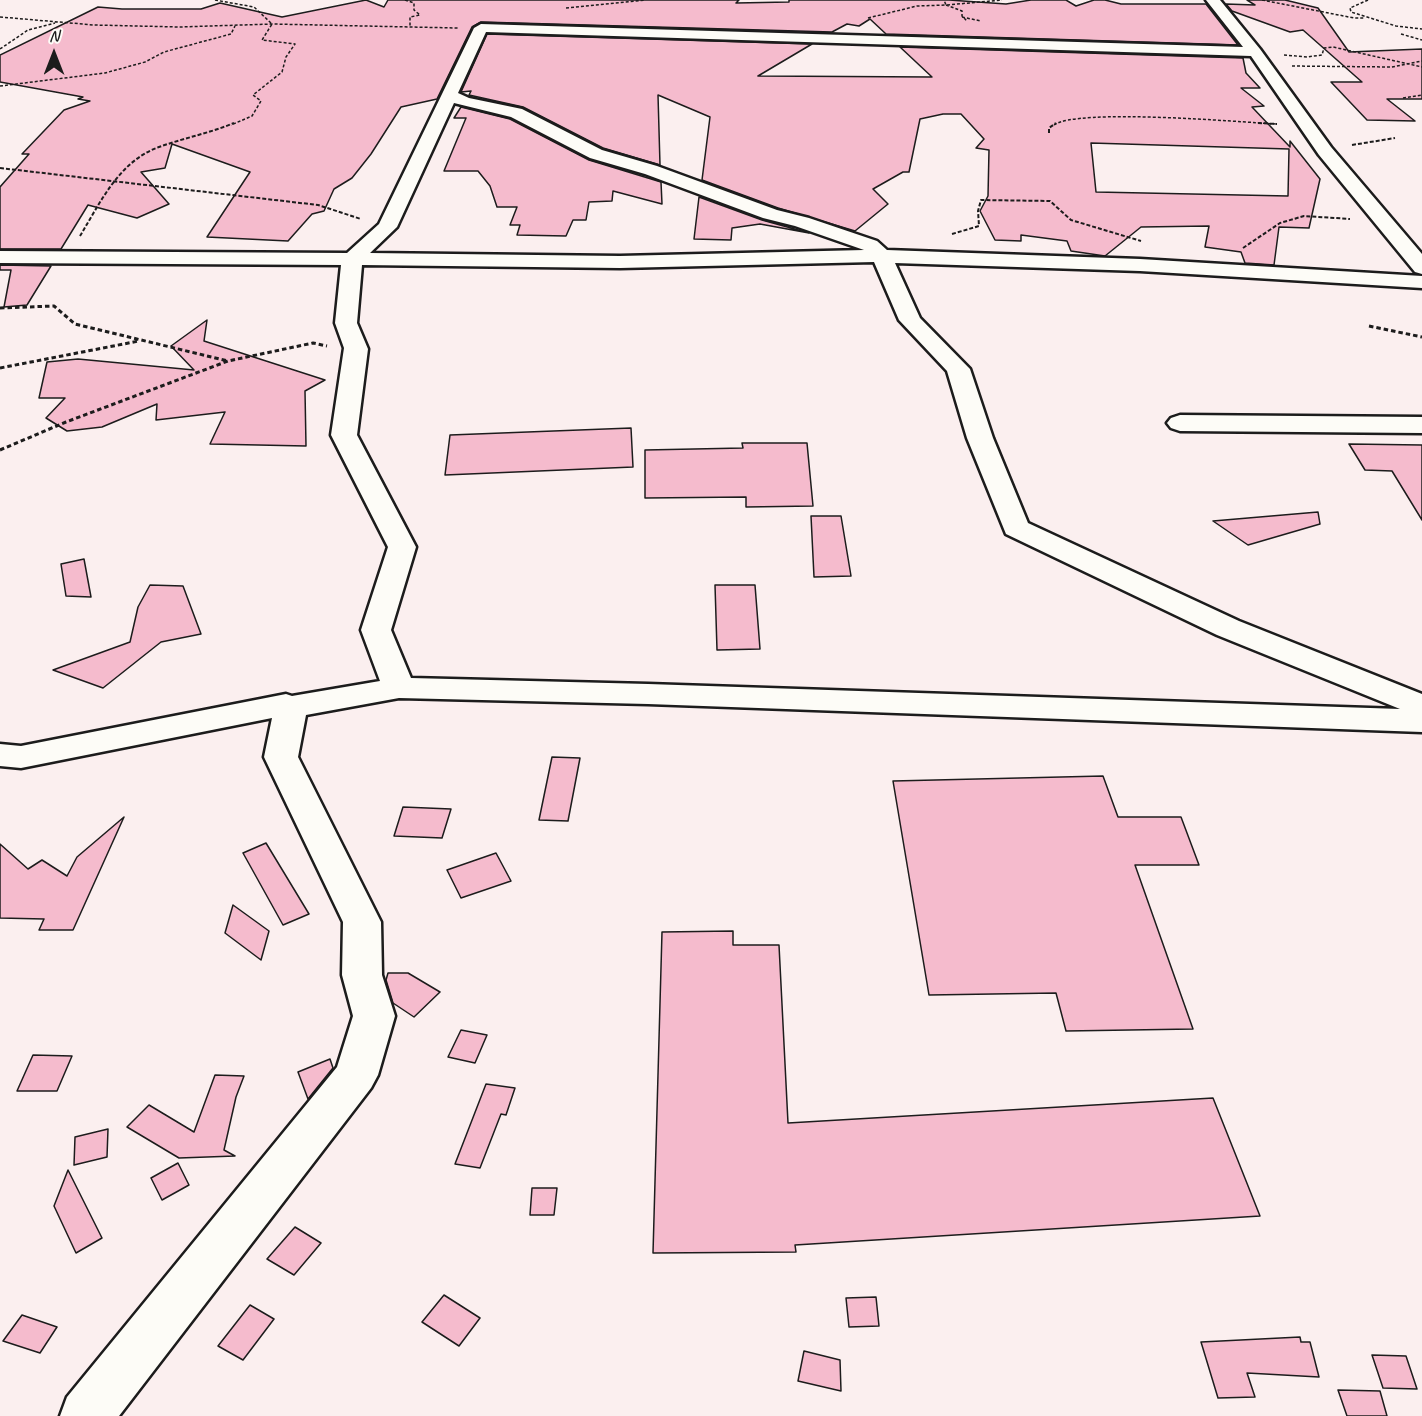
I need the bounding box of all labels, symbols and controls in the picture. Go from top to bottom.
north arrow [24,24,84,84]
text: N [49,26,59,46]

